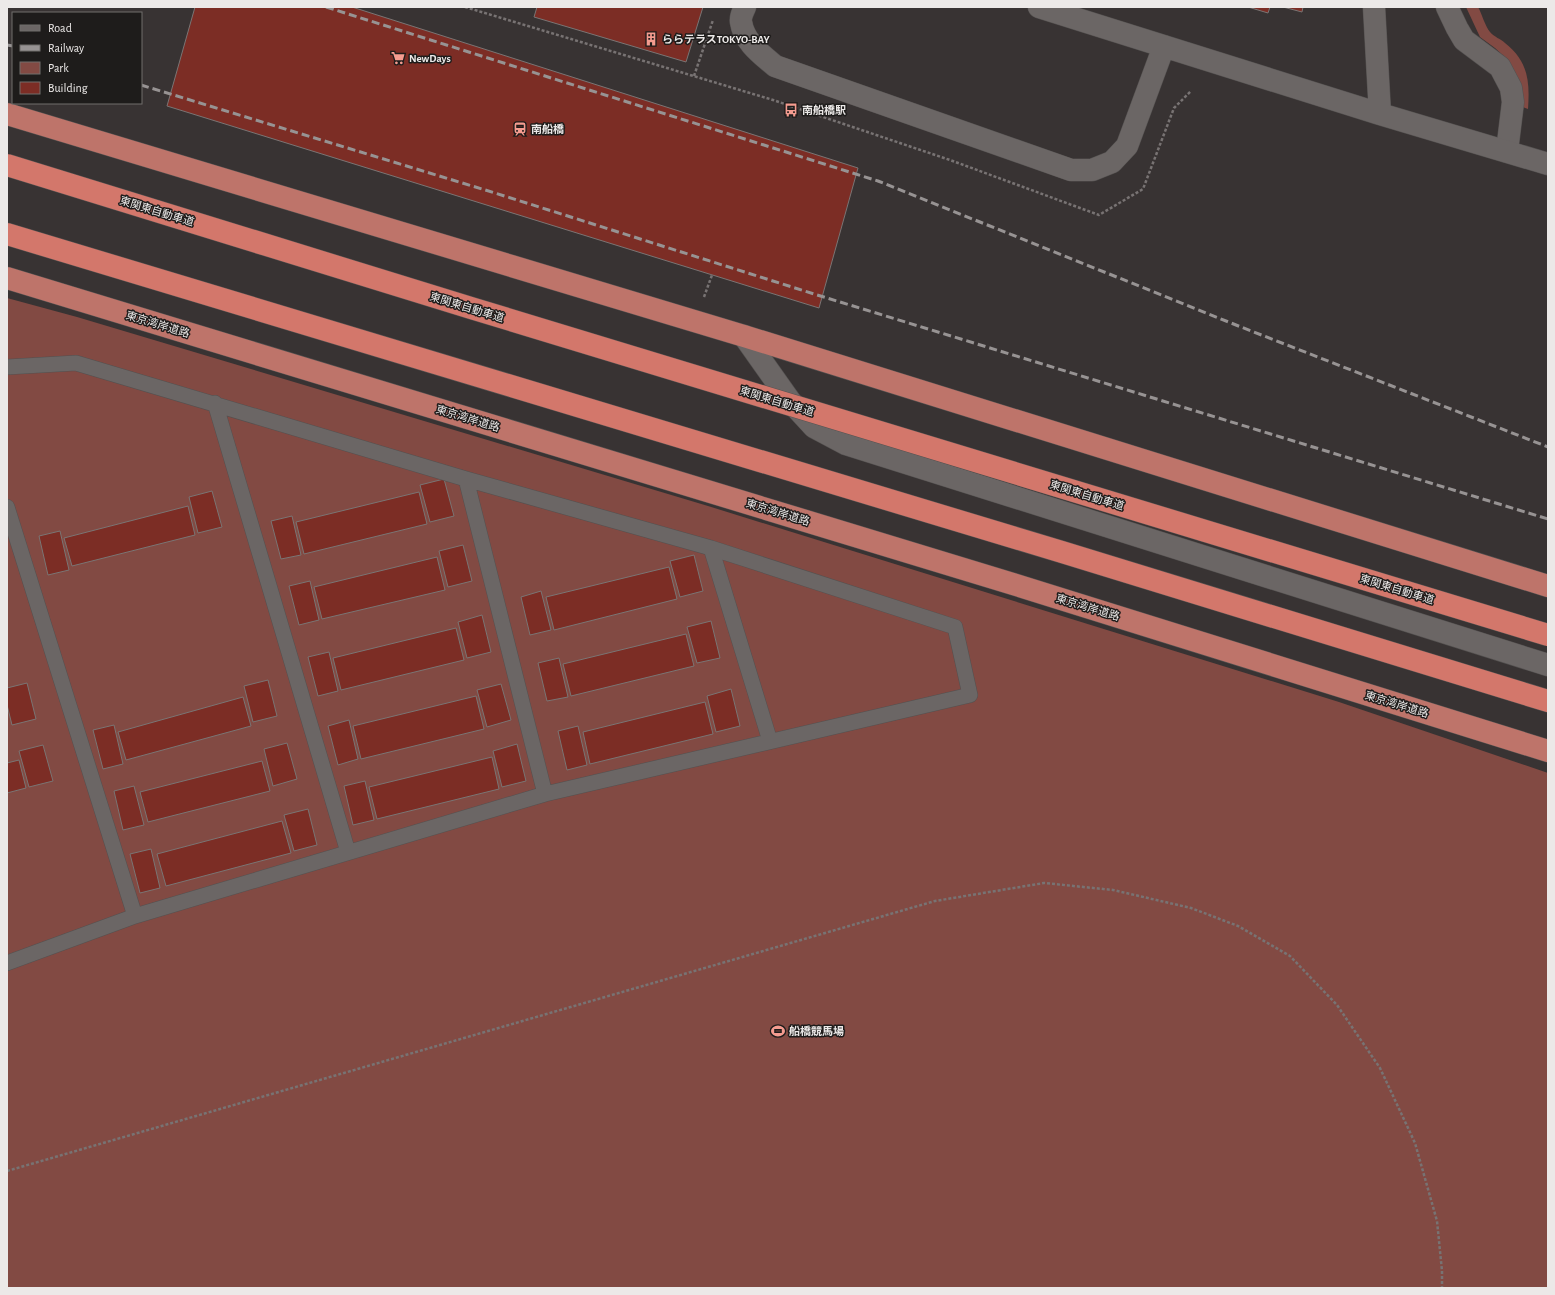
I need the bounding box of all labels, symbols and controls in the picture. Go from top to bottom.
legend [12,12,142,104]
text: Road [48,22,72,34]
building icon: ららテラスTOKYO-BAY [643,31,659,47]
place label: ららテラスTOKYO-BAY [662,34,771,45]
text: Railway [48,42,84,55]
supermarket icon: NewDays [390,50,406,66]
place label: NewDays [409,53,451,64]
text: Park [48,62,69,74]
text: Building [48,82,88,94]
bus stop icon: 南船橋駅 [783,102,799,118]
place label: 南船橋駅 [802,104,846,116]
station icon: 南船橋 [512,121,528,137]
place label: 南船橋 [531,123,564,135]
street label: 東関東自動車道 [118,194,196,228]
street label: 東関東自動車道 [428,290,506,324]
street label: 東京湾岸道路 [125,309,191,339]
street label: 東関東自動車道 [738,384,816,418]
street label: 東京湾岸道路 [435,403,501,433]
street label: 東関東自動車道 [1048,478,1126,512]
street label: 東京湾岸道路 [745,497,811,527]
street label: 東関東自動車道 [1358,572,1436,606]
street label: 東京湾岸道路 [1055,592,1121,622]
street label: 東京湾岸道路 [1364,689,1430,719]
sports icon: 船橋競馬場 [770,1023,786,1039]
place label: 船橋競馬場 [789,1025,844,1037]

